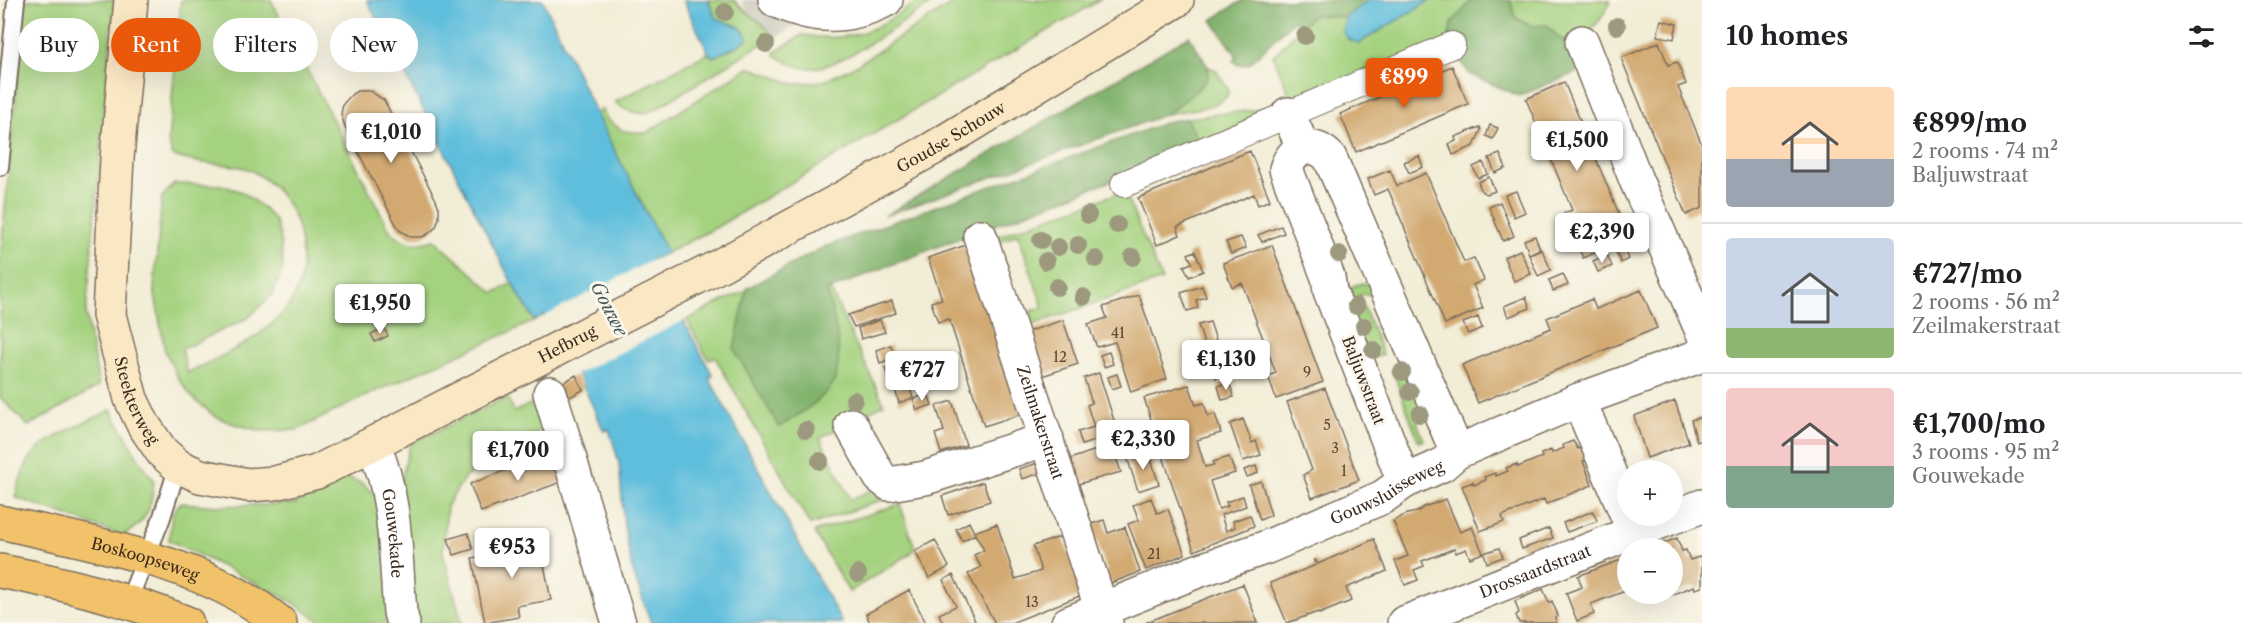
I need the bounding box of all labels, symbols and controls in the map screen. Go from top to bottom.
chip: Buy [18,18,99,72]
chip: Rent [111,18,201,72]
chip: Filters [213,18,318,72]
chip: New [330,18,418,72]
text: 10 homes [1726,20,1848,52]
icon: filters [2185,20,2218,53]
pin: €899 [1368,58,1440,109]
text: €899 [1380,65,1428,89]
street label: Goudse Schouw [893,96,1010,177]
text: €899/mo [1912,107,2027,139]
icon: home [1774,111,1846,183]
pin: €1,010 [342,113,440,164]
text: €1,010 [360,120,422,144]
pin: €1,500 [1528,121,1626,172]
text: €1,500 [1545,128,1609,152]
text: 2 rooms · 74 m² [1912,139,2058,163]
text: Baljuwstraat [1912,163,2029,187]
pin: €2,390 [1553,213,1651,264]
text: €2,390 [1569,220,1635,244]
text: €727/mo [1912,258,2022,290]
icon: home [1774,262,1846,334]
water label: Gouwe [586,278,633,341]
pin: €1,950 [331,284,429,335]
text: 2 rooms · 56 m² [1912,290,2060,314]
text: €1,950 [349,291,411,315]
text: Zeilmakerstraat [1912,314,2060,338]
street label: Hefbrug [535,320,600,367]
house number: 41 [1111,324,1125,342]
street label: Baljuwstraat [1338,333,1390,427]
pin: €1,130 [1177,340,1275,391]
text: €1,130 [1196,347,1256,371]
house number: 12 [1053,348,1067,366]
pin: €727 [886,351,958,402]
street label: Steekterweg [110,354,164,449]
text: €727 [899,358,945,382]
street label: Zeilmakerstraat [1013,363,1069,482]
house number: 9 [1303,363,1311,381]
text: €1,700/mo [1912,408,2045,440]
icon: home [1774,412,1846,484]
house number: 5 [1323,416,1331,434]
pin: €2,330 [1094,420,1192,471]
text: €2,330 [1110,427,1176,451]
pin: €1,700 [469,431,567,482]
text: €1,700 [487,438,549,462]
house number: 3 [1331,439,1339,457]
text: 3 rooms · 95 m² [1912,440,2059,464]
street label: Gouwsluisseweg [1327,455,1447,529]
map controls [1617,460,1683,604]
button: + [1617,460,1683,526]
house number: 1 [1341,462,1347,480]
text: Gouwekade [1912,464,2025,488]
street label: Gouwekade [378,487,408,579]
pin: €953 [476,528,548,579]
street label: Boskoopseweg [89,533,203,585]
text: €953 [489,535,536,559]
button: − [1617,538,1683,604]
street label: Drossaardstraat [1476,540,1594,602]
house number: 21 [1147,545,1161,563]
house number: 13 [1025,593,1039,611]

